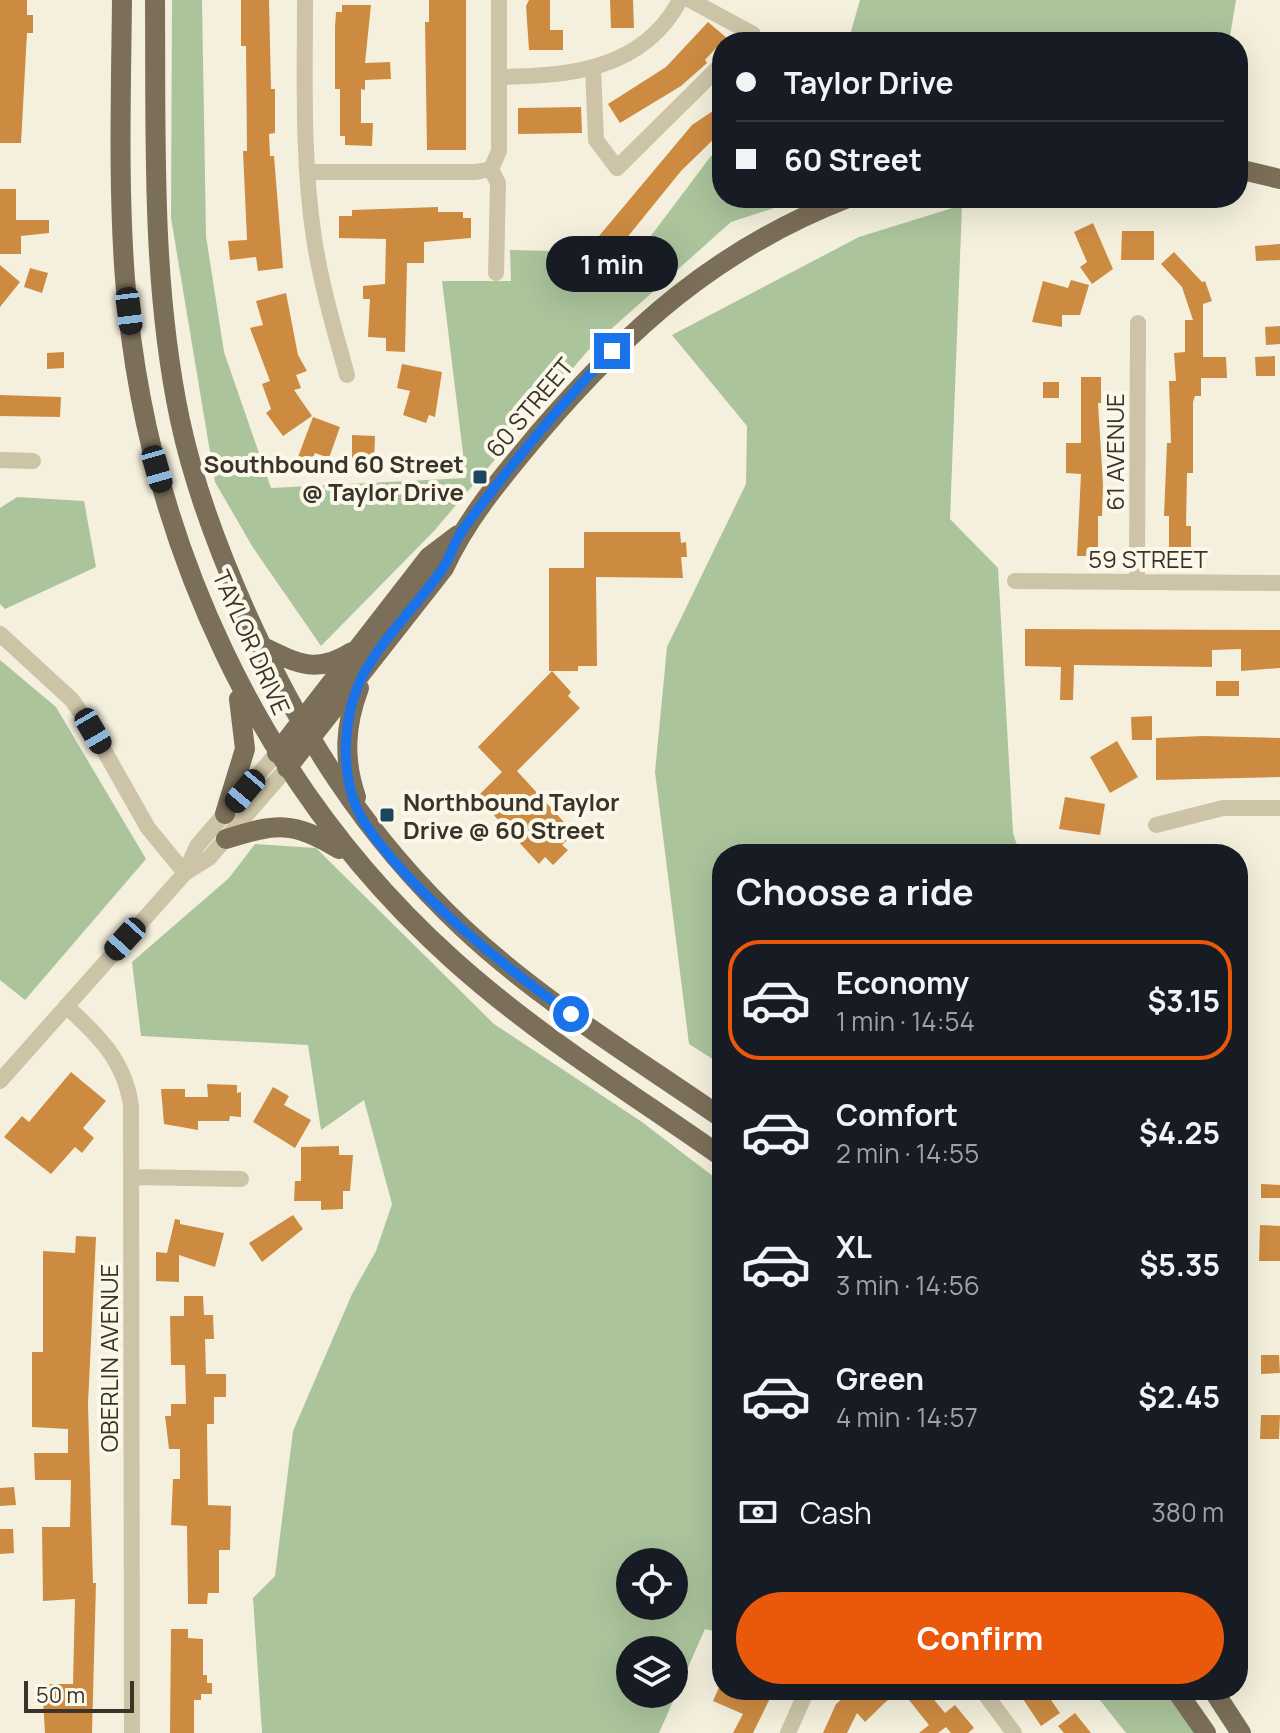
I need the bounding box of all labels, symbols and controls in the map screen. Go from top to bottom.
text: Taylor Drive [784,62,954,103]
text: 60 Street [784,139,922,180]
callout: 1 min [546,235,678,291]
text: 1 min [580,246,644,282]
car [114,286,144,336]
route end [594,333,630,369]
street label: 60 STREET [478,350,581,464]
street label: 61 AVENUE [1098,393,1131,511]
car [139,443,175,495]
place label: Southbound 60 Street @ Taylor Drive [204,447,464,508]
marker: Southbound 60 Street @ Taylor Drive [471,468,489,486]
street label: 59 STREET [1088,542,1208,575]
street label: TAYLOR DRIVE [205,564,299,720]
car [71,704,115,758]
car [220,765,270,817]
place label: Northbound Taylor Drive @ 60 Street [403,785,620,846]
marker: Northbound Taylor Drive @ 60 Street [378,806,396,824]
text: Choose a ride [736,867,974,916]
car [100,913,150,965]
text: Economy [836,962,969,1003]
icon: car [740,964,812,1036]
text: $3.15 [1147,980,1220,1021]
route start [553,996,589,1032]
text: 1 min · 14:54 [836,1003,975,1039]
text: Comfort [836,1094,958,1135]
icon: car [740,1096,812,1168]
text: $4.25 [1139,1112,1220,1153]
text: 2 min · 14:55 [836,1135,979,1171]
text: XL [836,1226,872,1267]
icon: car [740,1228,812,1300]
text: $5.35 [1139,1244,1220,1285]
street label: OBERLIN AVENUE [92,1264,125,1452]
text: 3 min · 14:56 [836,1267,980,1303]
text: Green [836,1358,924,1399]
icon: car [740,1360,812,1432]
text: $2.45 [1138,1376,1220,1417]
text: 4 min · 14:57 [836,1399,978,1435]
icon: cash [736,1490,780,1534]
text: Cash [800,1492,872,1533]
text: 380 m [1151,1494,1224,1530]
map controls [616,1548,688,1708]
button: locate [616,1548,688,1620]
button: Confirm [736,1592,1224,1684]
button: layers [616,1636,688,1708]
scale bar [24,1677,134,1713]
text: 50 m [36,1680,85,1710]

